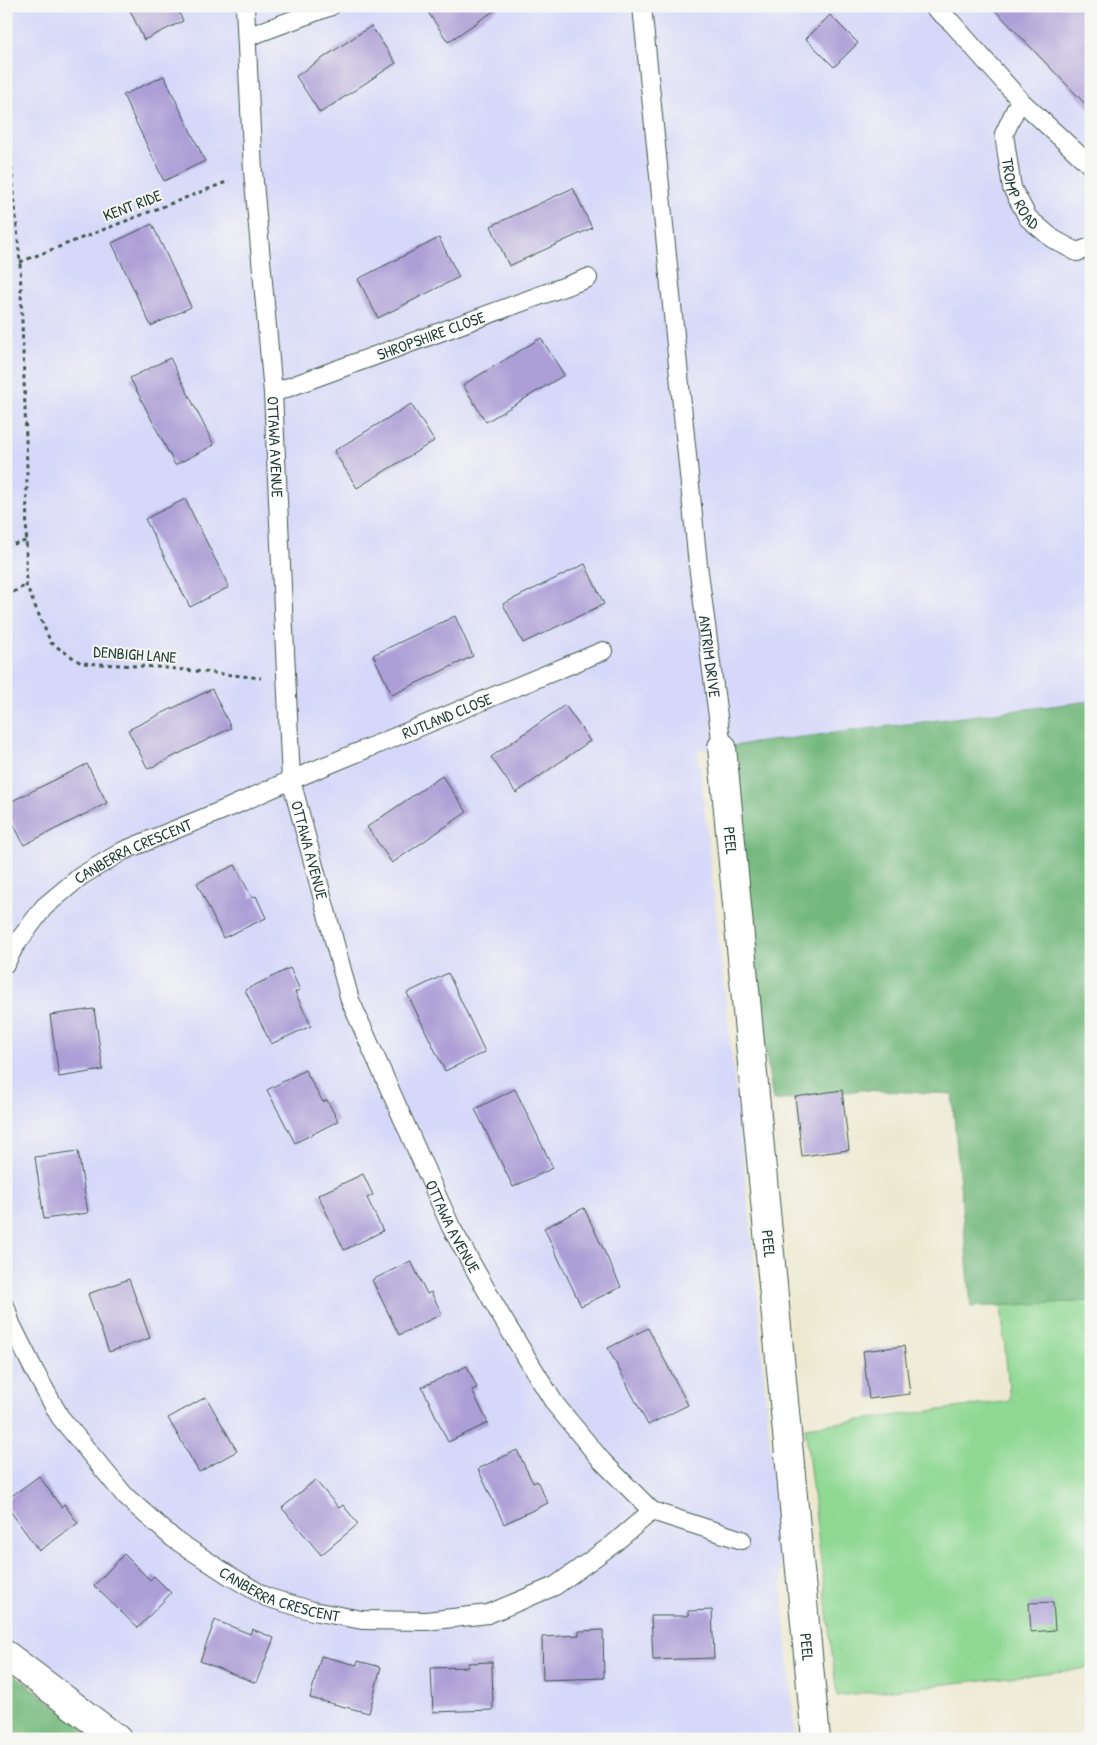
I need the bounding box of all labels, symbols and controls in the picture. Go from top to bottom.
street label: TROMP ROAD [997,156,1045,234]
street label: KENT RIDE [100,184,164,226]
street label: SHROPSHIRE CLOSE [374,306,488,365]
street label: OTTAWA AVENUE [262,396,289,498]
street label: ANTRIM DRIVE [694,614,726,699]
street label: DENBIGH LANE [93,640,177,668]
street label: RUTLAND CLOSE [399,687,495,744]
street label: OTTAWA AVENUE [286,798,334,902]
street label: CANBERRA CRESCENT [69,813,195,889]
street label: PEEL [719,826,743,856]
street label: OTTAWA AVENUE [420,1176,486,1277]
street label: PEEL [757,1229,781,1259]
street label: CANBERRA CRESCENT [215,1561,342,1627]
street label: PEEL [795,1632,820,1662]

